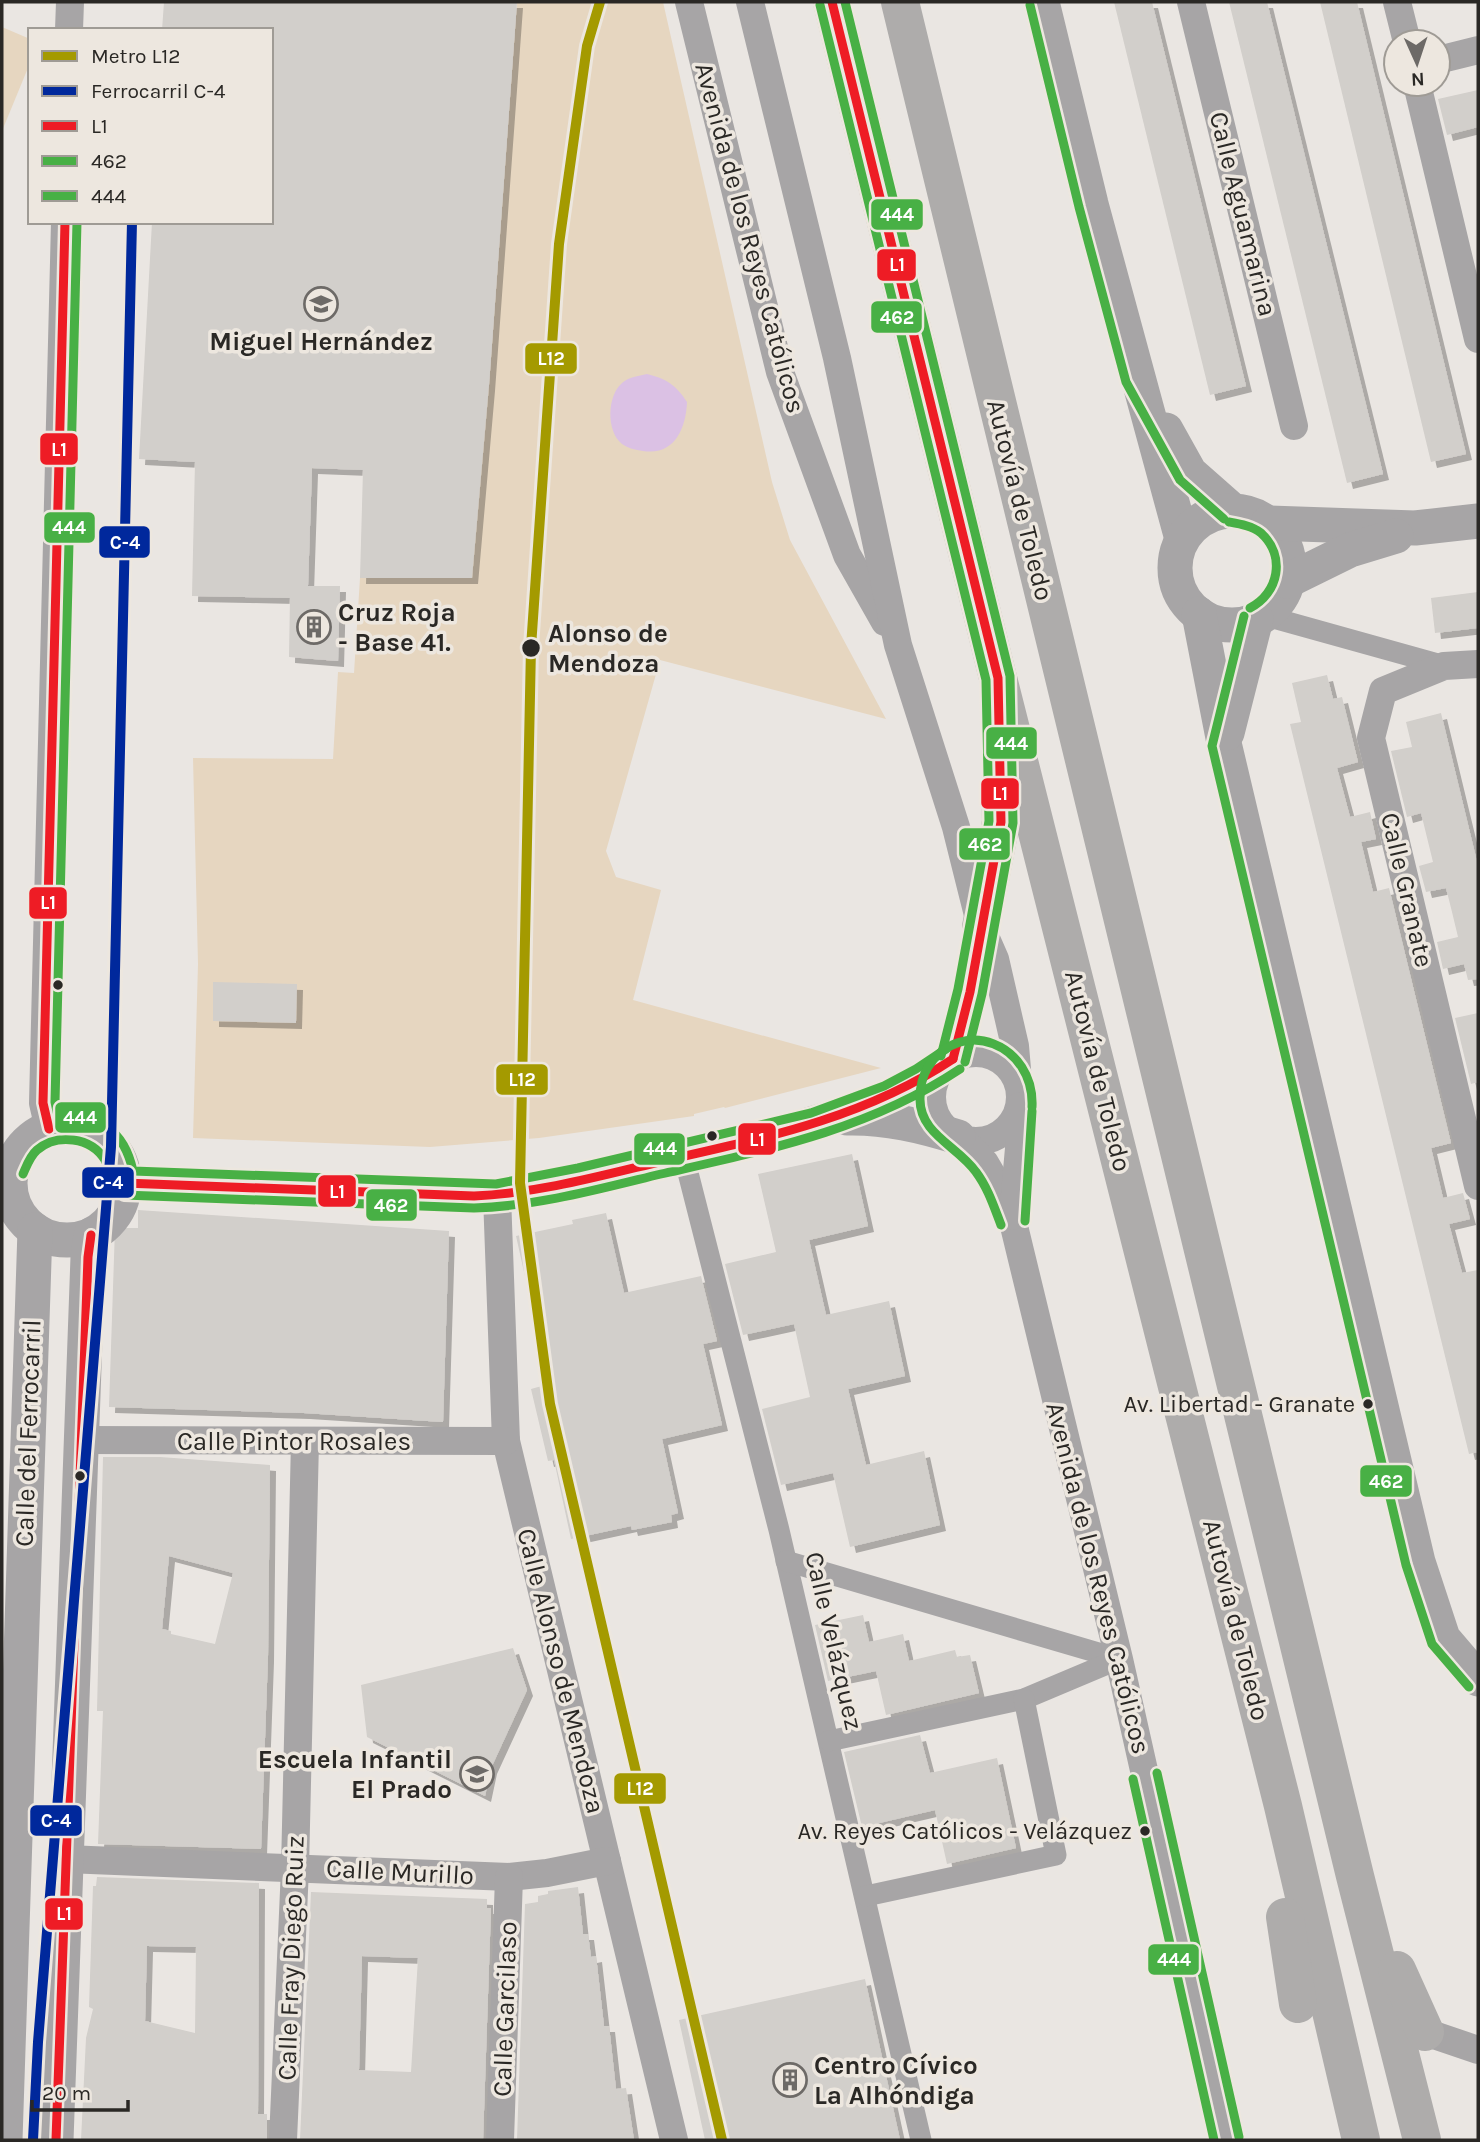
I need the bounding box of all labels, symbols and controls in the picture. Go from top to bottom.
legend [28,28,273,224]
north arrow [1382,28,1452,98]
text: Metro L12 [91,44,180,68]
street label: Avenida de los Reyes Católicos [688,59,812,417]
text: N [1410,68,1425,90]
text: Ferrocarril C-4 [91,79,226,103]
street label: Calle Aguamarina [1203,108,1283,320]
text: L1 [91,114,108,138]
text: 462 [91,149,127,173]
text: 444 [91,184,126,208]
line badge: 444 [870,198,924,231]
text: 444 [880,204,915,226]
line badge: L1 [876,248,917,282]
text: L1 [889,254,905,276]
school or university icon: Miguel Hernández [302,285,340,323]
line badge: 462 [870,300,923,334]
text: 462 [880,307,914,329]
place label: Miguel Hernández [209,326,433,357]
line badge: L12 [524,342,578,375]
text: L12 [537,348,565,370]
street label: Autovía de Toledo [980,396,1060,604]
line badge: L1 [39,432,79,466]
text: L1 [51,439,67,461]
line badge: 444 [43,511,96,544]
text: 444 [52,517,87,539]
line badge: C-4 [98,525,151,559]
text: C-4 [110,532,141,554]
place label: Cruz Roja - Base 41. [338,597,456,658]
building icon: Cruz Roja - Base 41. [295,608,333,646]
place label: Alonso de Mendoza [548,618,668,679]
marker: Alonso de Mendoza [520,637,542,659]
line badge: 444 [985,726,1038,760]
text: 444 [994,733,1029,755]
line badge: L1 [980,777,1020,810]
text: L1 [992,783,1008,805]
street label: Calle Granate [1374,810,1440,970]
line badge: 462 [958,827,1011,861]
text: 462 [968,834,1002,856]
line badge: L1 [28,886,68,920]
text: L1 [40,892,56,914]
street label: Autovía de Toledo [1058,967,1138,1175]
unlabelled marker [51,978,65,992]
line badge: L12 [495,1063,549,1096]
text: L12 [508,1069,536,1091]
line badge: 444 [54,1101,107,1134]
text: 444 [63,1107,98,1129]
line badge: L1 [737,1122,777,1156]
unlabelled marker [705,1129,719,1143]
text: L1 [749,1129,765,1151]
line badge: 444 [633,1132,686,1166]
text: 444 [643,1138,678,1160]
line badge: C-4 [81,1166,135,1199]
text: C-4 [93,1172,124,1194]
line badge: L1 [317,1174,357,1208]
text: L1 [329,1181,345,1203]
line badge: 462 [365,1188,418,1222]
text: 462 [374,1195,408,1217]
street label: Calle del Ferrocarril [9,1319,47,1547]
place label: Av. Libertad - Granate [1124,1390,1355,1418]
marker: Av. Libertad - Granate [1361,1397,1375,1411]
street label: Avenida de los Reyes Católicos [1039,1399,1157,1757]
street label: Calle Pintor Rosales [177,1426,411,1457]
line badge: 462 [1359,1464,1413,1498]
unlabelled marker [73,1469,87,1483]
text: 462 [1369,1471,1403,1493]
street label: Autovía de Toledo [1196,1516,1276,1724]
street label: Calle Alonso de Mendoza [511,1525,611,1817]
street label: Calle Velázquez [798,1549,870,1733]
place label: Escuela Infantil El Prado [258,1744,452,1805]
school or university icon: Escuela Infantil El Prado [458,1755,496,1793]
line badge: L12 [613,1772,667,1805]
text: L12 [626,1778,654,1800]
line badge: C-4 [29,1804,83,1837]
text: C-4 [41,1810,72,1832]
place label: Av. Reyes Católicos - Velázquez [797,1817,1132,1845]
marker: Av. Reyes Católicos - Velázquez [1138,1824,1152,1838]
street label: Calle Fray Diego Ruiz [271,1835,311,2081]
street label: Calle Murillo [325,1853,475,1891]
line badge: L1 [44,1897,84,1931]
text: L1 [56,1903,72,1925]
street label: Calle Garcilaso [486,1921,524,2097]
line badge: 444 [1147,1943,1200,1976]
text: 444 [1157,1949,1192,1971]
place label: Centro Cívico La Alhóndiga [814,2050,978,2111]
building icon: Centro Cívico La Alhóndiga [771,2061,809,2099]
scale bar [32,2068,128,2112]
text: 20 m [42,2081,91,2105]

